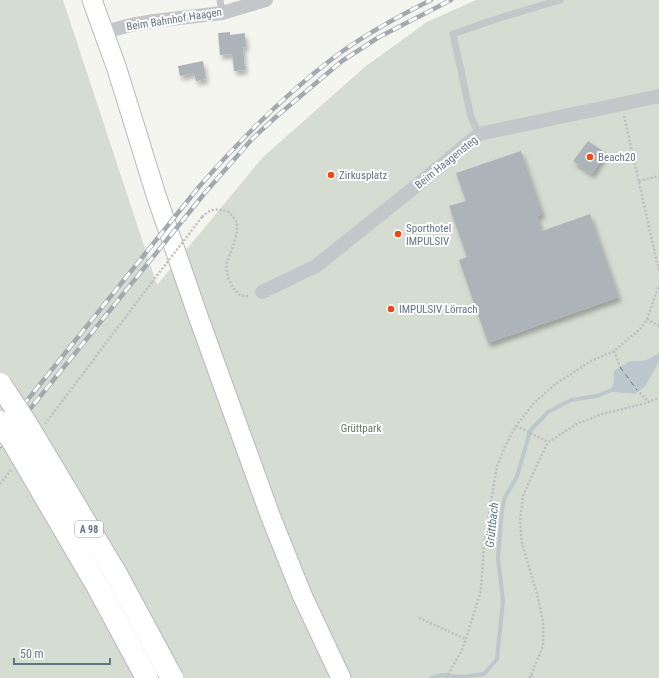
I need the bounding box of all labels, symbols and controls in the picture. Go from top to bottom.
street label: Beim Bahnhof Haagen [125,6,223,33]
street label: Beim Haagensteg [412,133,480,192]
place label: Beach20 [598,151,636,164]
marker: Beach20 [585,152,595,162]
place label: Zirkusplatz [339,169,387,182]
marker: Zirkusplatz [326,170,336,180]
place label: Sporthotel IMPULSIV [406,222,451,248]
marker: Sporthotel IMPULSIV [393,229,403,239]
place label: IMPULSIV Lörrach [399,303,478,316]
marker: IMPULSIV Lörrach [386,304,396,314]
park label: Grüttpark [341,422,381,435]
water label: Grüttbach [483,501,501,548]
road number: A 98 [75,521,103,537]
scale bar [14,640,110,666]
text: 50 m [20,647,44,661]

